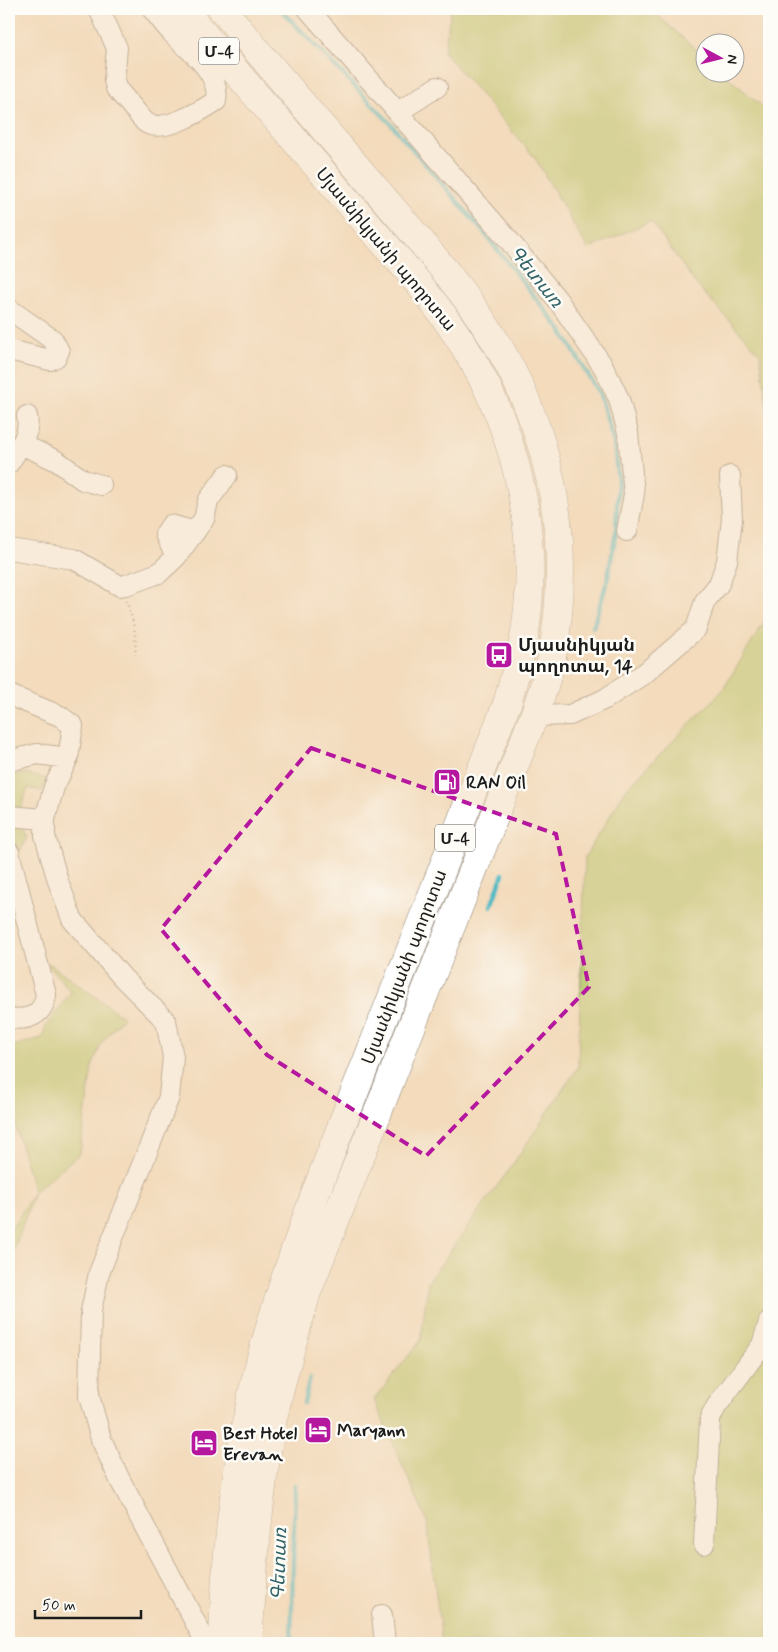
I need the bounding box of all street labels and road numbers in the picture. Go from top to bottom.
road number: Մ-4 [199,37,239,64]
street label: Մյասնիկյանի պողոտա [310,163,461,337]
road number: Մ-4 [435,824,475,851]
street label: Մյասնիկյանի պողոտա [357,867,453,1068]

